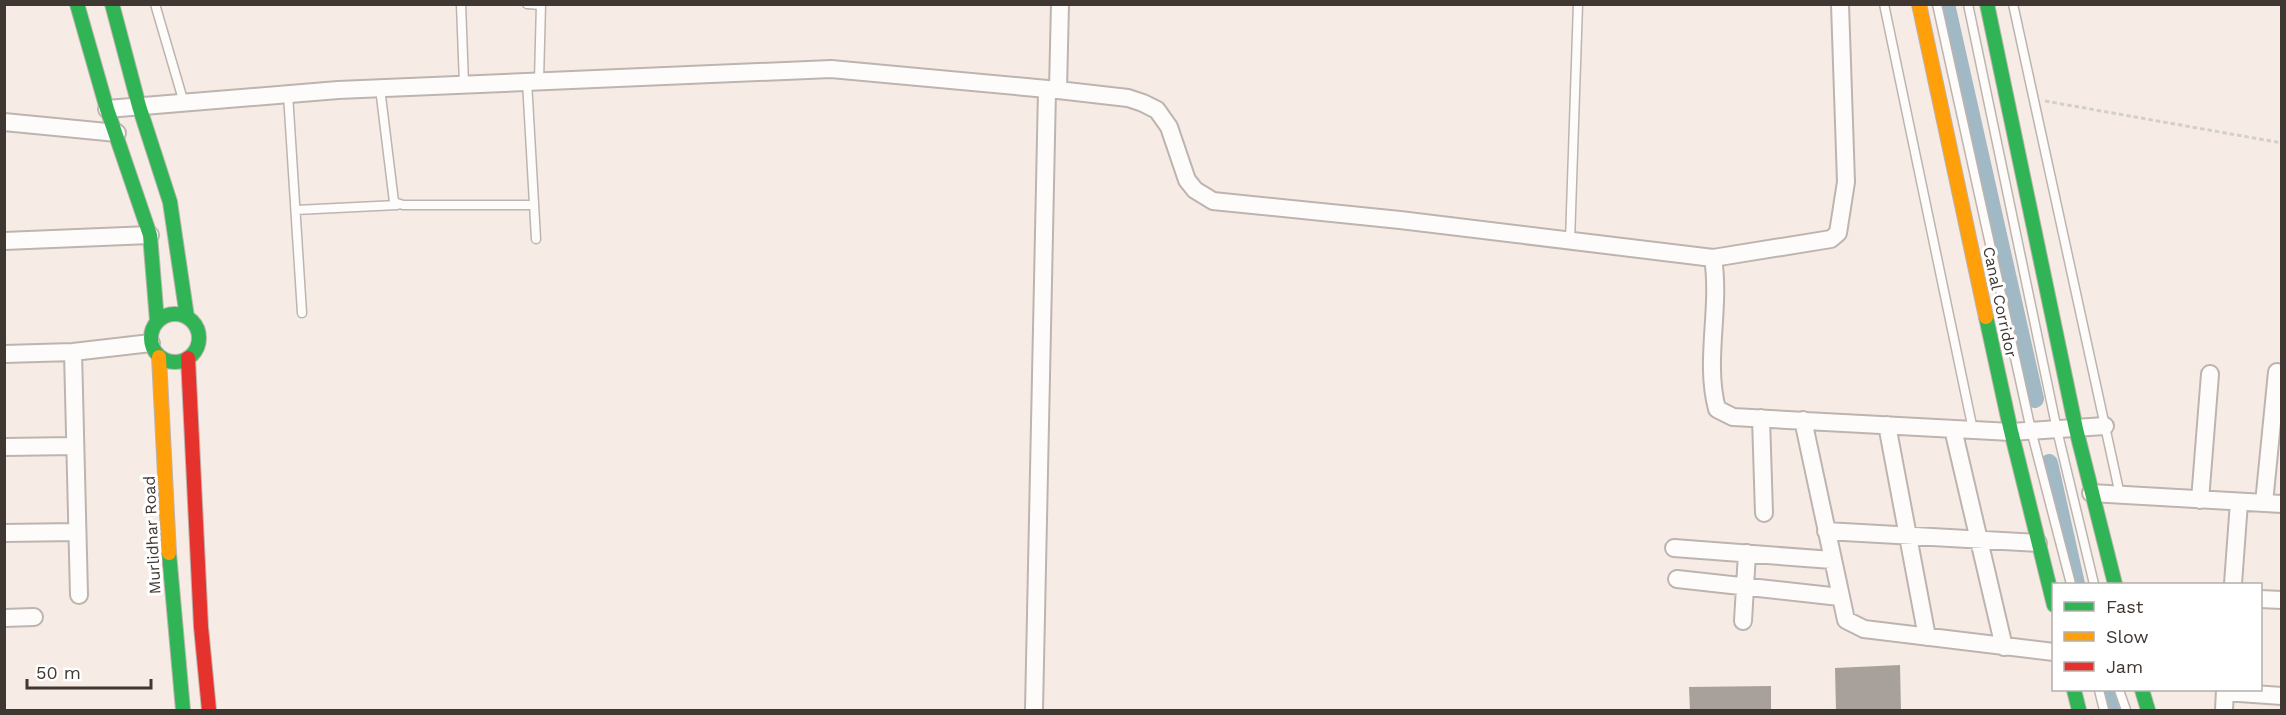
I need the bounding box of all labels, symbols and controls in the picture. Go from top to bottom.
street label: Canal Corridor [1979,245,2021,360]
street label: Murlidhar Road [139,475,165,595]
legend [2052,583,2262,691]
text: Fast [2106,596,2144,617]
text: Slow [2106,626,2149,647]
scale bar [27,652,152,690]
text: Jam [2106,656,2143,677]
text: 50 m [36,662,81,683]

